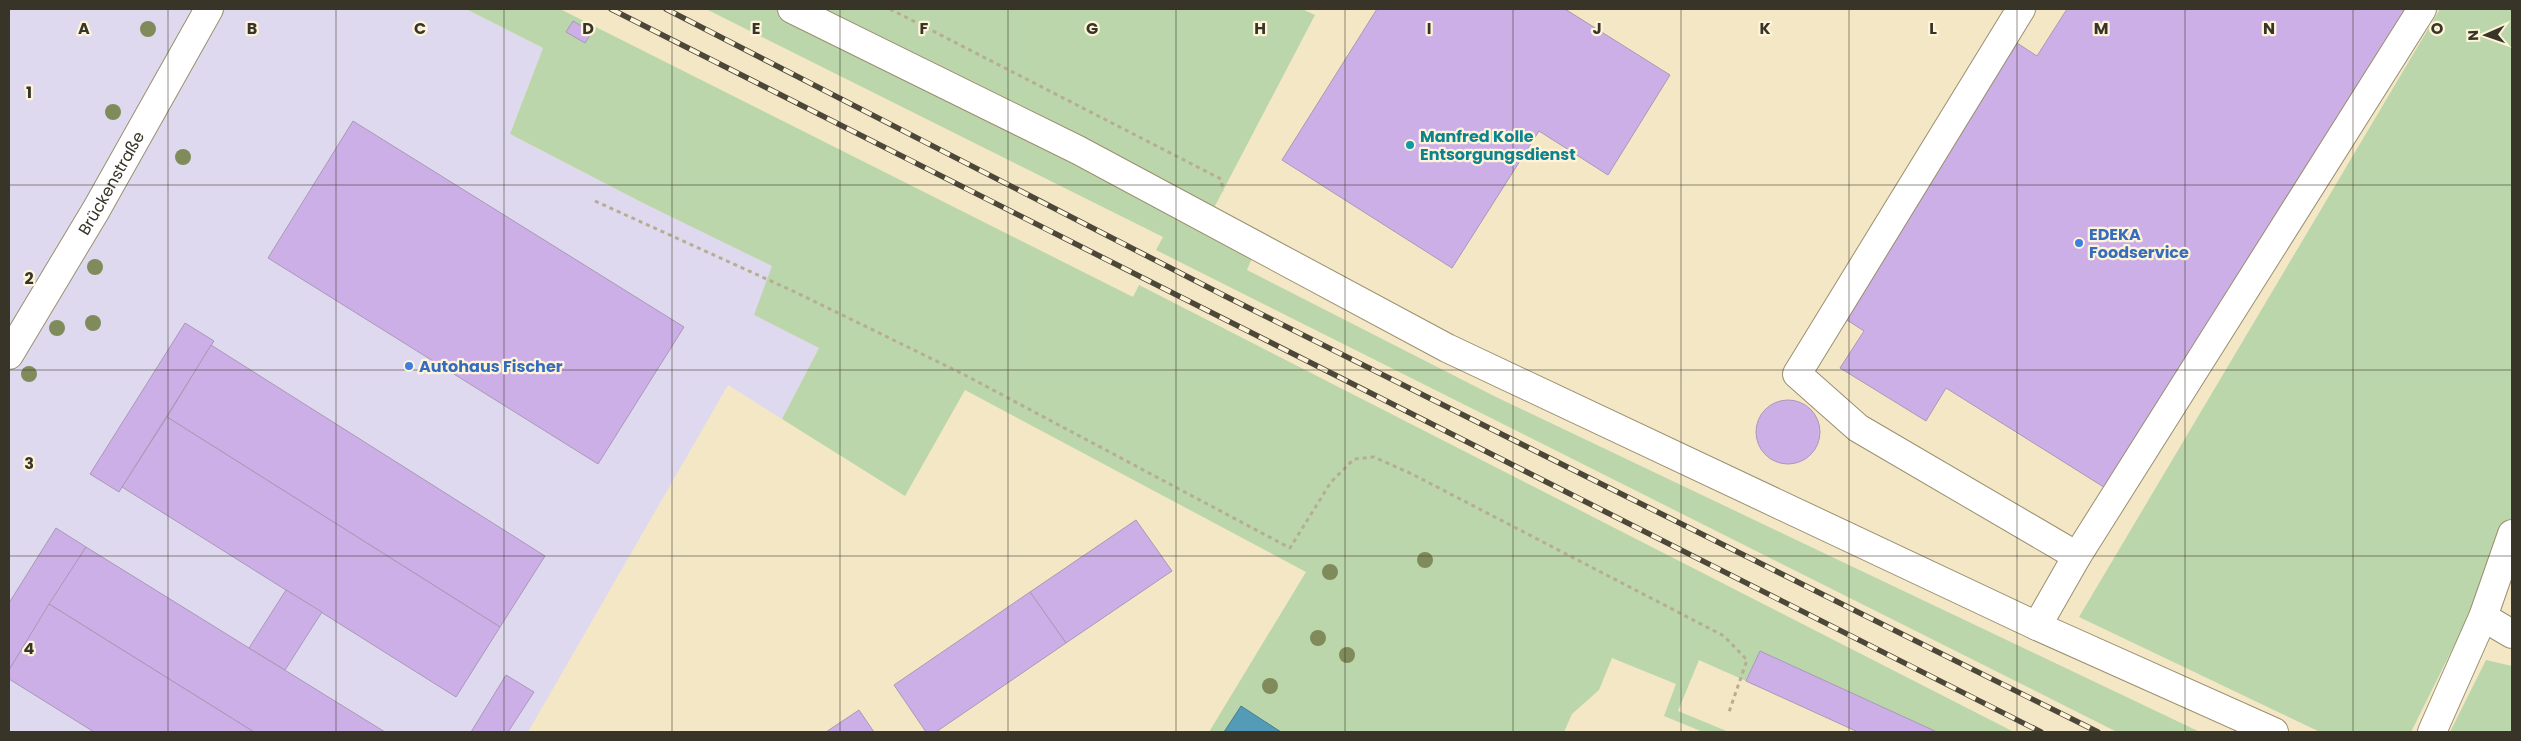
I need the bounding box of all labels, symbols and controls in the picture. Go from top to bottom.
north arrow [2461,10,2511,60]
text: A [78,17,90,40]
text: B [247,17,257,40]
text: C [414,17,426,40]
text: D [582,17,594,40]
text: E [752,17,760,40]
text: F [920,17,929,40]
text: G [1086,17,1098,40]
text: H [1254,17,1266,40]
text: I [1427,17,1431,40]
text: J [1592,17,1602,40]
text: K [1759,17,1771,40]
text: L [1929,17,1937,40]
text: M [2094,17,2108,40]
text: N [2263,17,2275,40]
text: O [2431,17,2444,40]
text: N [2463,30,2483,41]
text: 1 [26,81,32,104]
place label: Manfred Kolle Entsorgungsdienst [1420,125,1576,166]
street label: Brückenstraße [72,127,150,239]
marker: Manfred Kolle Entsorgungsdienst [1404,139,1416,151]
place label: EDEKA Foodservice [2089,223,2189,264]
marker: EDEKA Foodservice [2073,237,2085,249]
text: 2 [24,267,34,290]
place label: Autohaus Fischer [419,355,563,378]
marker: Autohaus Fischer [403,360,415,372]
text: 3 [24,452,34,475]
text: 4 [24,637,35,660]

